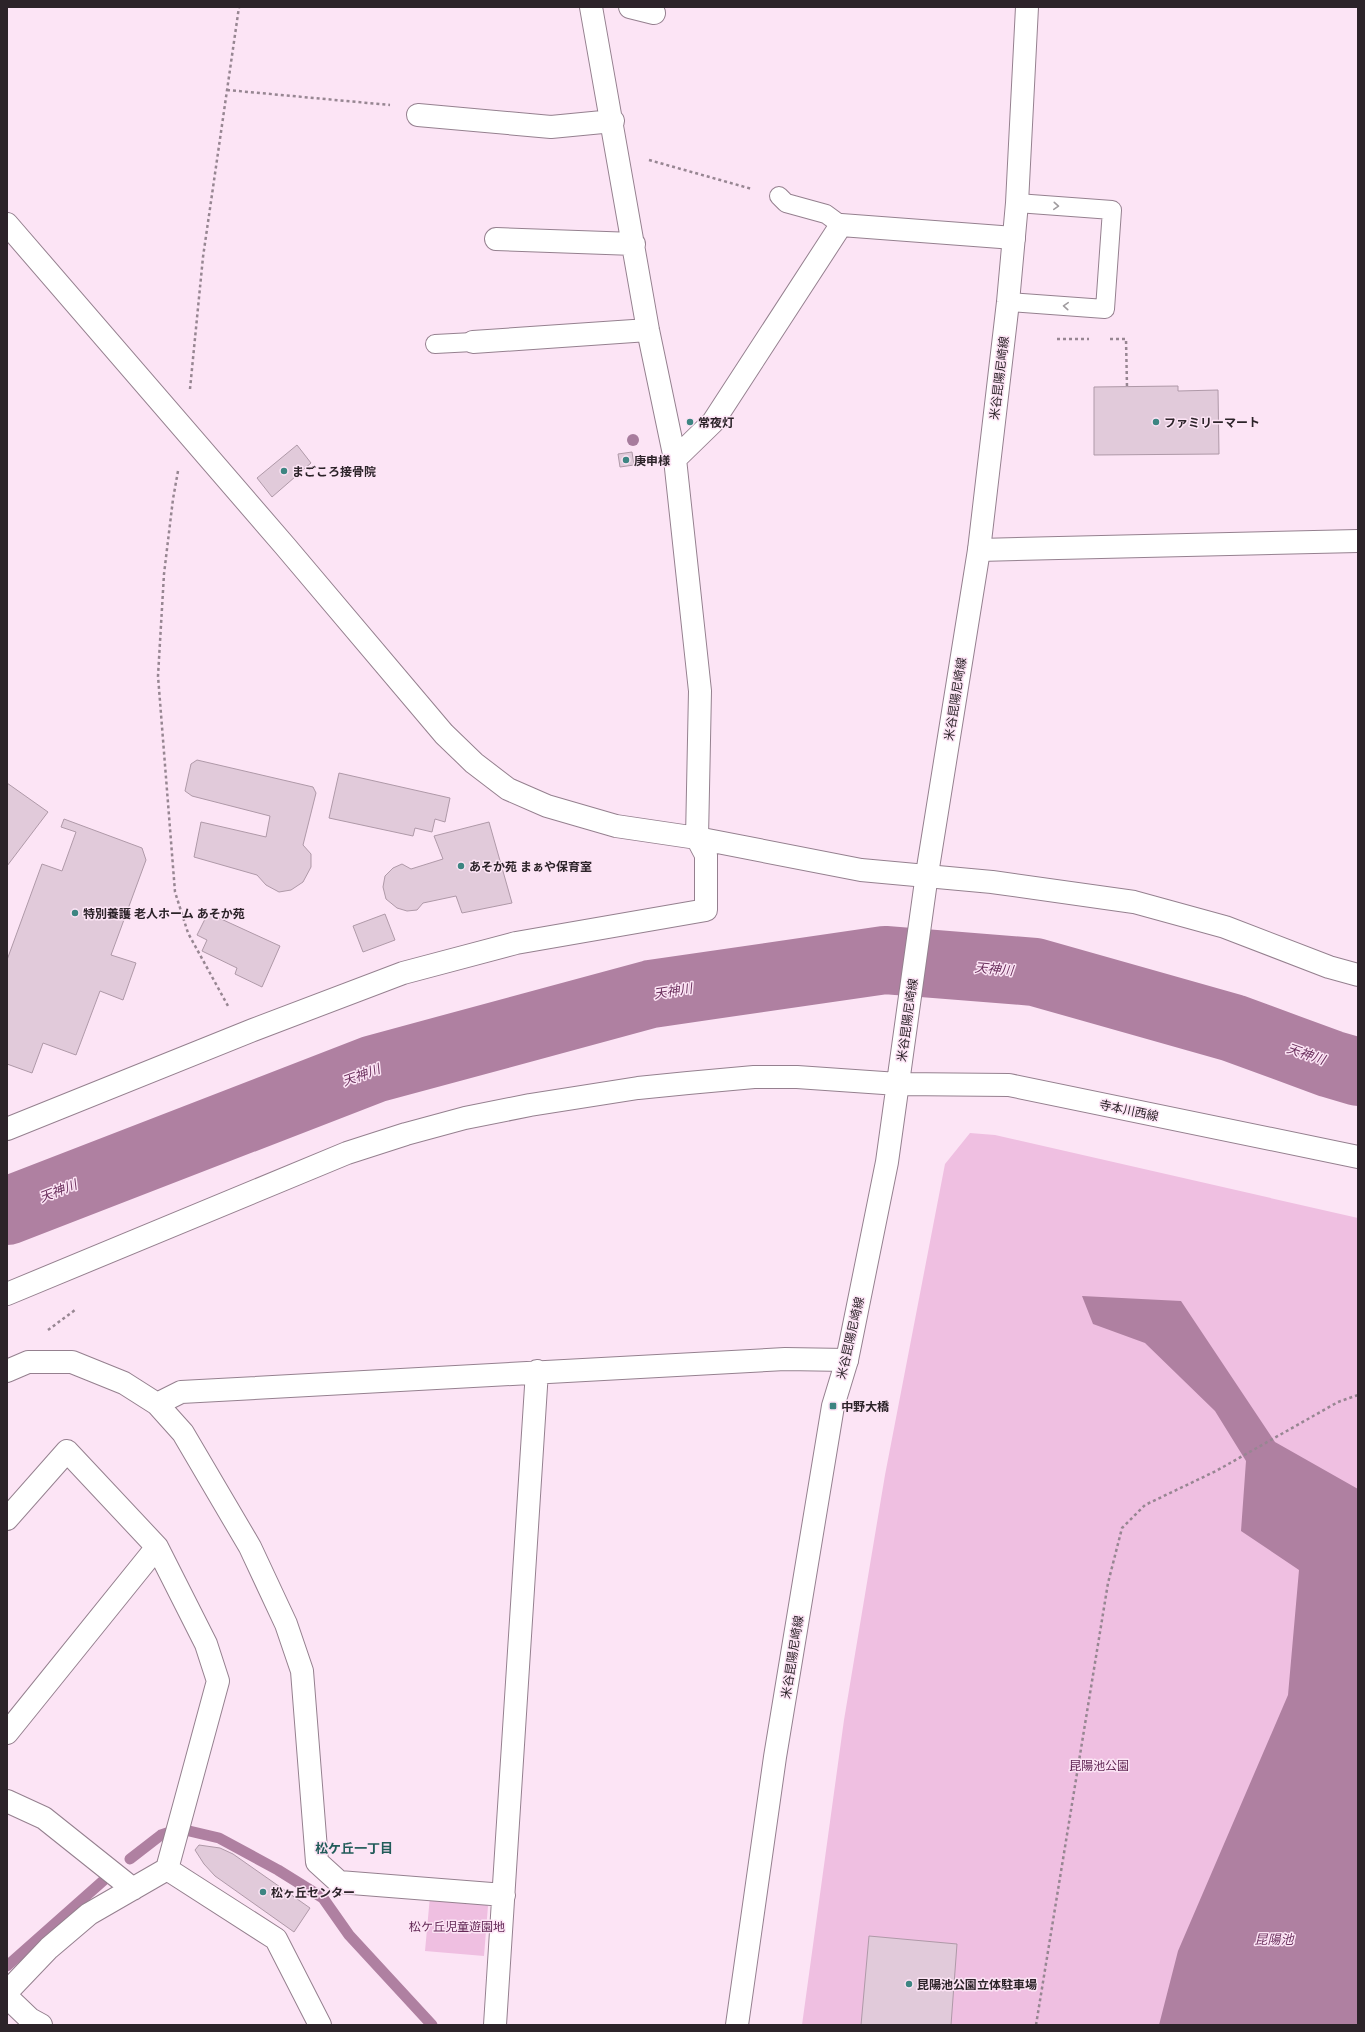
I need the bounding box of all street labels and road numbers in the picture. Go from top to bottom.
street label: 米谷昆陽尼崎線 [986,335,1012,421]
street label: 米谷昆陽尼崎線 [941,656,969,742]
street label: 米谷昆陽尼崎線 [894,977,920,1063]
street label: 寺本川西線 [1098,1096,1160,1124]
street label: 米谷昆陽尼崎線 [833,1295,867,1381]
street label: 米谷昆陽尼崎線 [778,1614,806,1700]

